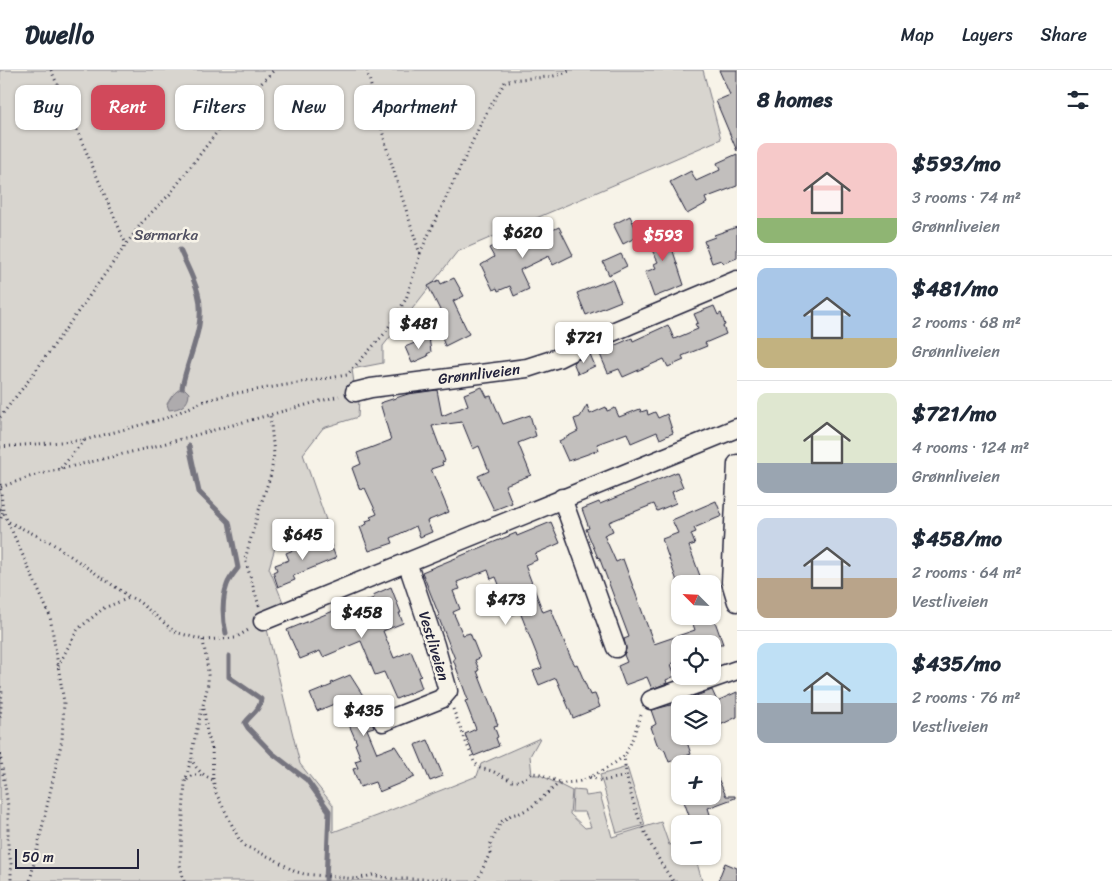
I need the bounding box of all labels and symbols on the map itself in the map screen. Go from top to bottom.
pin: $620 [493,216,553,259]
pin: $593 [633,220,693,262]
park label: Sørmarka [134,222,198,248]
pin: $481 [389,308,449,350]
pin: $721 [554,322,614,364]
street label: Grønnliveien [436,356,522,392]
pin: $645 [273,518,333,561]
north arrow [671,575,721,625]
pin: $473 [476,584,536,626]
pin: $458 [332,596,392,639]
street label: Vestliveien [411,608,457,684]
pin: $435 [334,694,394,737]
scale bar [15,846,139,869]

